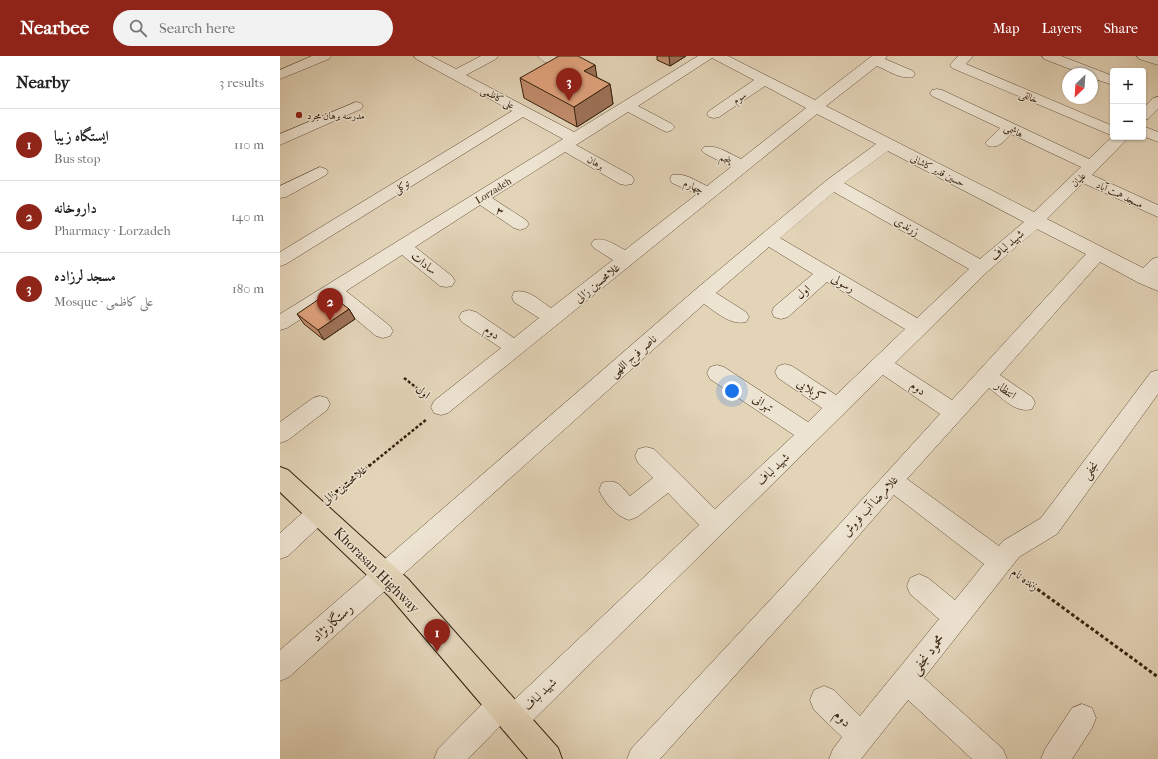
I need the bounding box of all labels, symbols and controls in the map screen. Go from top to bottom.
search box [113,10,393,46]
text: Nearbee [20,17,89,39]
icon: search [127,17,149,39]
text: Search here [159,19,235,37]
text: Map [993,20,1020,37]
text: Layers [1042,20,1082,37]
text: Share [1104,20,1138,37]
pin: 3 [556,68,582,101]
north arrow [1062,68,1098,104]
map controls [1110,68,1146,140]
button: + [1110,68,1146,104]
text: Nearby [16,72,70,92]
text: 3 results [219,75,264,90]
street label: علی کاظمی [478,84,517,113]
street label: خالقی [1017,88,1040,107]
street label: سوم [731,89,751,109]
button: − [1110,104,1146,140]
marker: مدرسه برهان مجرد [294,110,304,120]
place label: مدرسه برهان مجرد [307,110,365,122]
street label: هاشمی [1002,121,1025,140]
text: ایستگاه زیبا [54,127,109,145]
text: 1 [27,137,31,152]
text: 110 m [234,137,264,152]
text: Bus stop [54,151,100,166]
street label: پنجم [716,151,735,170]
street label: حسین قدیر کاشانی [908,152,967,190]
street label: برهان [585,153,606,173]
street label: علیان [1069,170,1089,190]
street label: Lorzadeh [473,175,514,207]
street label: توکلی [391,177,412,197]
street label: چهارم [680,177,706,199]
street label: مسجد همت آباد [1094,178,1145,211]
text: داروخانه [54,199,97,217]
street label: ۳ [493,203,507,219]
text: 2 [26,209,32,224]
text: 140 m [231,209,264,224]
street label: زرندی [892,213,922,239]
text: Pharmacy · Lorzadeh [54,223,171,238]
street label: شهید لباف [987,226,1027,264]
street label: سادات [408,249,440,277]
street label: غلامحسین زالی [571,260,623,306]
text: مسجد لرزاده [54,267,116,285]
street label: رسولی [828,271,857,296]
text: 3 [26,281,32,296]
text: 180 m [232,281,264,296]
street label: اول [793,282,814,303]
pin: 2 [317,288,343,321]
text: Mosque · علی کاظمی [54,294,153,309]
street label: دوم [479,322,502,345]
street label: ناصر فرج اللهی [607,332,662,383]
street label: کربلایی [794,376,828,405]
street label: انتظار [992,377,1019,402]
street label: دوم [905,378,928,401]
your location [722,381,742,401]
street label: اول [412,382,433,403]
street label: تهرانی [749,391,776,416]
street label: شهید لباف [754,450,793,489]
street label: نجفی [1079,458,1103,483]
street label: غلامحسین زالی [318,462,370,508]
street label: غلامرضا آب فروش [838,472,903,541]
street label: Khorasan Highway [330,524,423,617]
street label: زنده نام [1006,565,1041,597]
street label: رستگارنژاد [308,599,356,645]
pin: 1 [424,619,450,652]
street label: محمود نجفی [907,631,950,679]
street label: شهید لباف [521,675,560,714]
street label: دوم [827,706,855,734]

